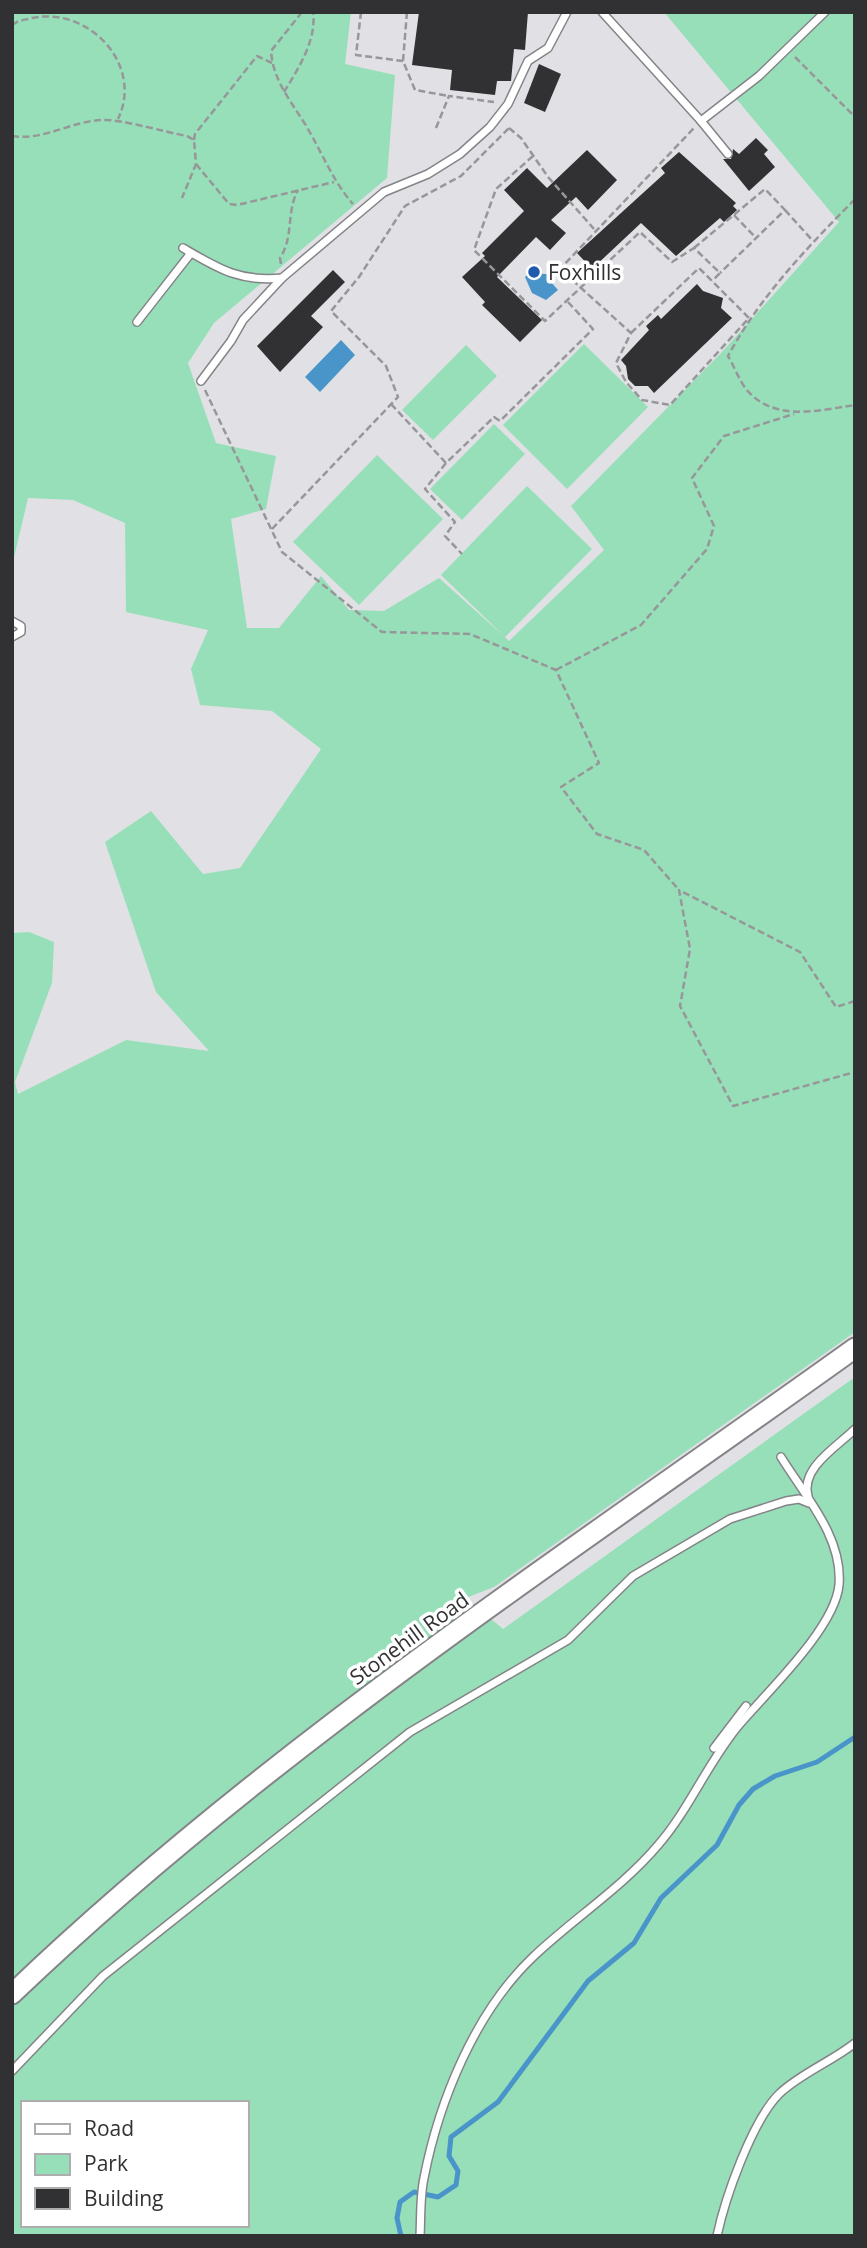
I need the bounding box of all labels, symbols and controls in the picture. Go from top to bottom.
place label: Foxhills [548,258,621,286]
marker: Foxhills [526,264,542,280]
street label: Stonehill Road [344,1585,474,1691]
legend [21,2101,248,2227]
text: Road [84,2114,134,2142]
text: Park [84,2149,128,2177]
text: Building [84,2184,163,2212]

